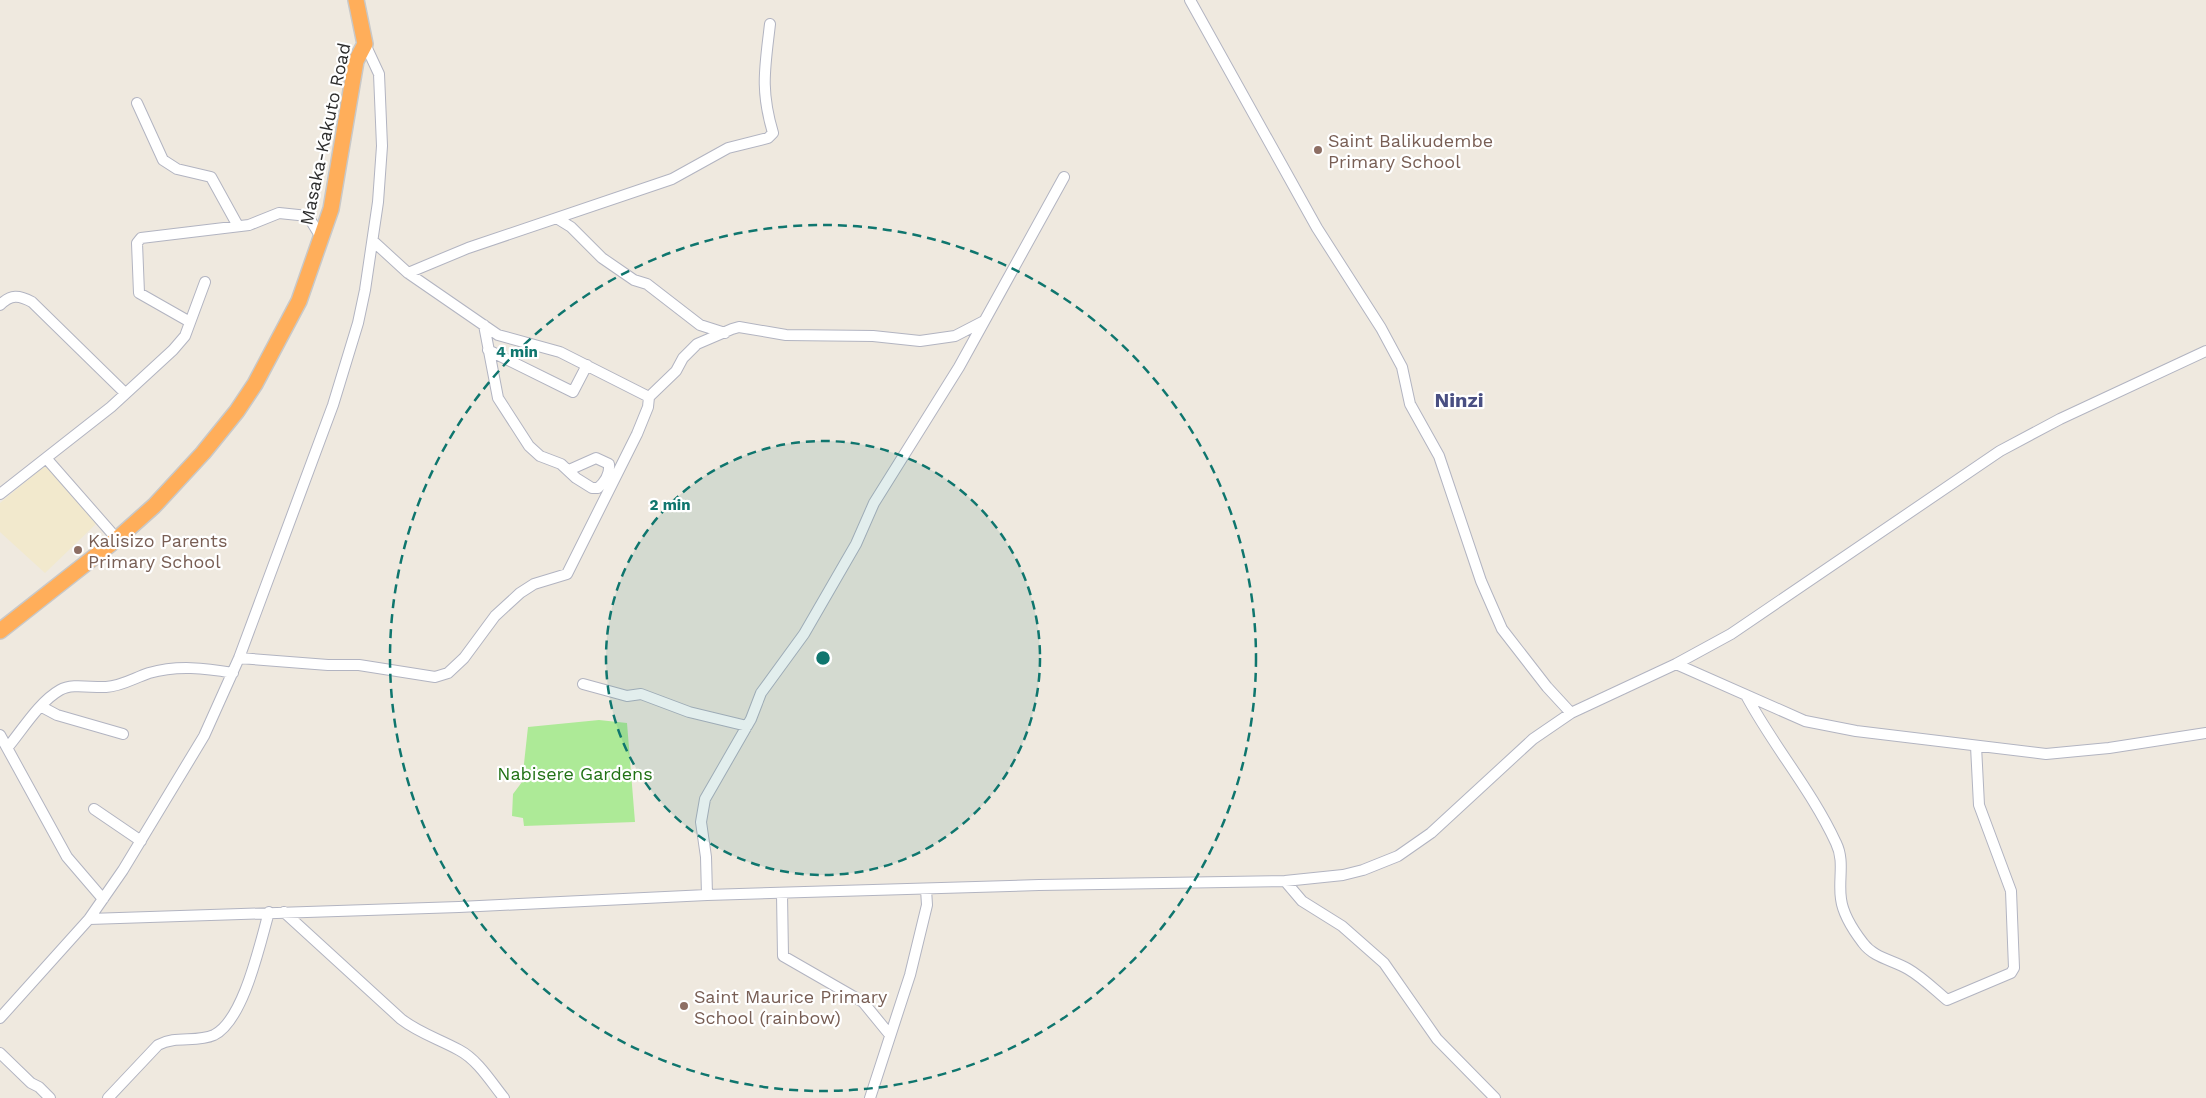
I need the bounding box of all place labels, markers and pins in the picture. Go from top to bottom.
place label: Saint Balikudembe Primary School [1328,130,1493,172]
marker: Saint Balikudembe Primary School [1312,144,1324,156]
place label: Kalisizo Parents Primary School [88,530,227,572]
marker: Kalisizo Parents Primary School [72,544,84,556]
centre of rings [814,649,832,667]
place label: Saint Maurice Primary School (rainbow) [694,986,888,1028]
marker: Saint Maurice Primary School (rainbow) [678,1000,690,1012]

